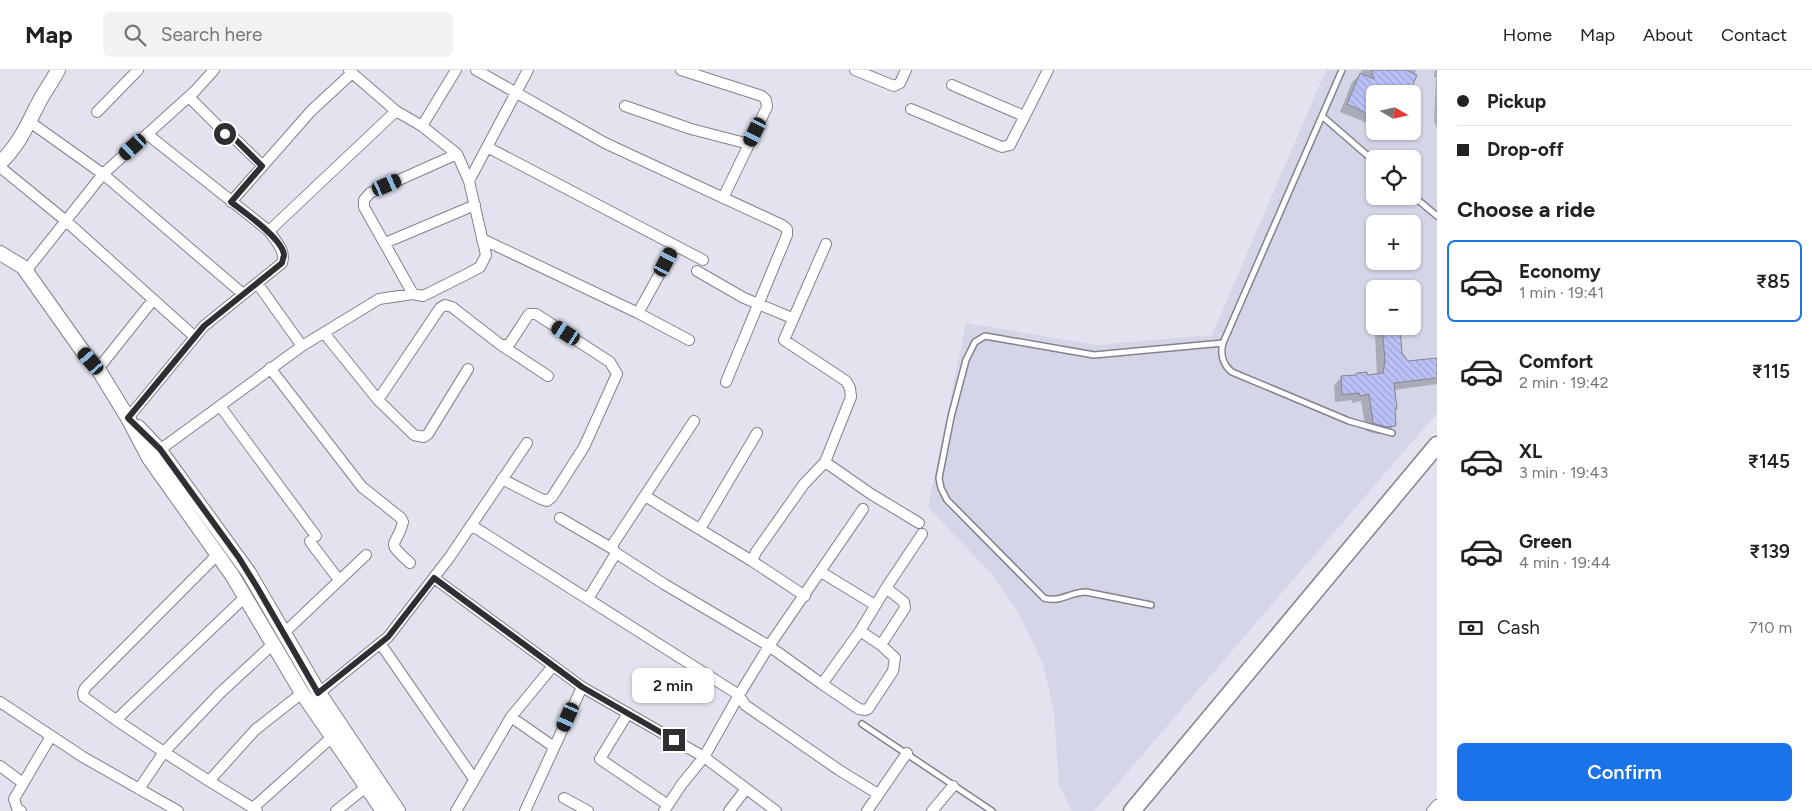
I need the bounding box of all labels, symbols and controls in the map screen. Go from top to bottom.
search box [103,12,453,57]
text: Map [25,20,73,49]
icon: search [121,21,149,49]
text: Search here [161,23,262,46]
text: Home [1503,24,1552,46]
text: Map [1580,24,1615,46]
text: About [1643,24,1693,46]
text: Contact [1721,24,1787,46]
north arrow [1366,85,1421,140]
map controls [1366,85,1421,335]
text: Pickup [1487,90,1546,113]
car [741,115,768,149]
route start [214,123,236,145]
car [116,131,149,163]
text: Drop-off [1487,138,1564,161]
button: locate [1366,150,1421,205]
car [370,172,403,198]
text: Choose a ride [1457,196,1595,223]
button: + [1366,215,1421,270]
car [652,245,679,279]
icon: car [1459,259,1504,304]
text: Economy [1519,260,1601,283]
text: ₹85 [1756,270,1790,293]
button: − [1366,280,1421,335]
text: 1 min · 19:41 [1519,283,1604,302]
car [549,319,582,347]
car [75,345,106,377]
icon: car [1459,349,1504,394]
text: Comfort [1519,350,1594,373]
text: ₹115 [1752,360,1790,383]
text: 2 min · 19:42 [1519,373,1609,392]
icon: car [1459,439,1504,484]
text: XL [1519,440,1542,463]
text: ₹145 [1748,450,1790,473]
text: 3 min · 19:43 [1519,463,1608,482]
icon: car [1459,529,1504,574]
text: Green [1519,530,1572,553]
text: ₹139 [1749,540,1790,563]
text: 4 min · 19:44 [1519,553,1611,572]
icon: cash [1457,614,1485,642]
text: Cash [1497,616,1540,639]
text: 710 m [1749,618,1792,637]
callout: 2 min [633,668,715,702]
text: 2 min [653,676,693,695]
car [555,700,580,734]
route end [663,729,685,751]
button: Confirm [1457,743,1792,801]

